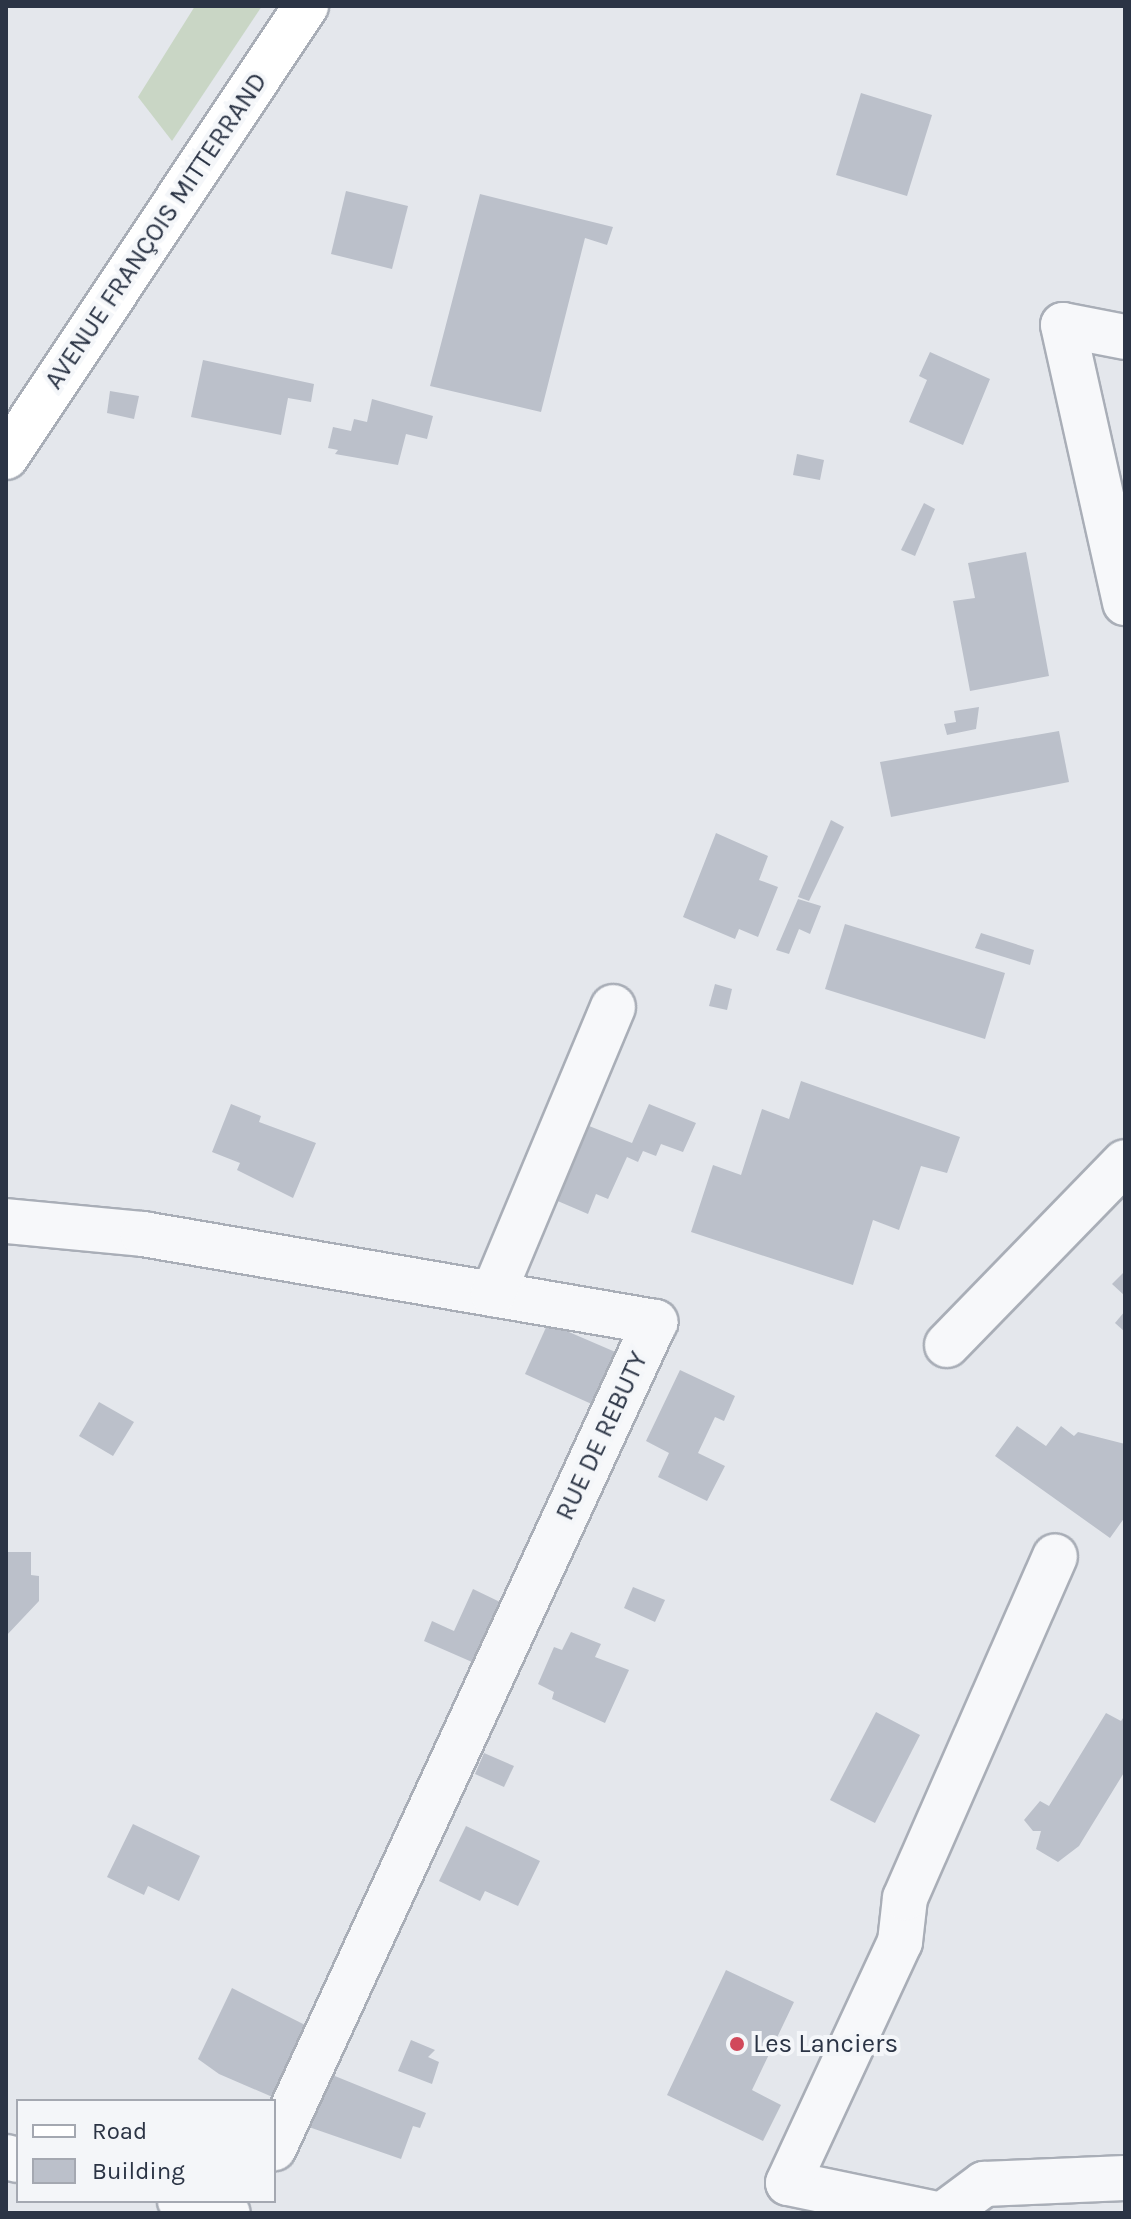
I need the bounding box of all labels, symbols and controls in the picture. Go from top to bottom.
street label: AVENUE FRANÇOIS MITTERRAND [38,67,274,395]
street label: RUE DE REBUTY [549,1347,655,1525]
place label: Les Lanciers [753,2028,898,2060]
marker: Les Lanciers [728,2035,746,2053]
legend [16,2099,276,2203]
text: Road [92,2117,147,2145]
text: Building [92,2157,185,2185]

